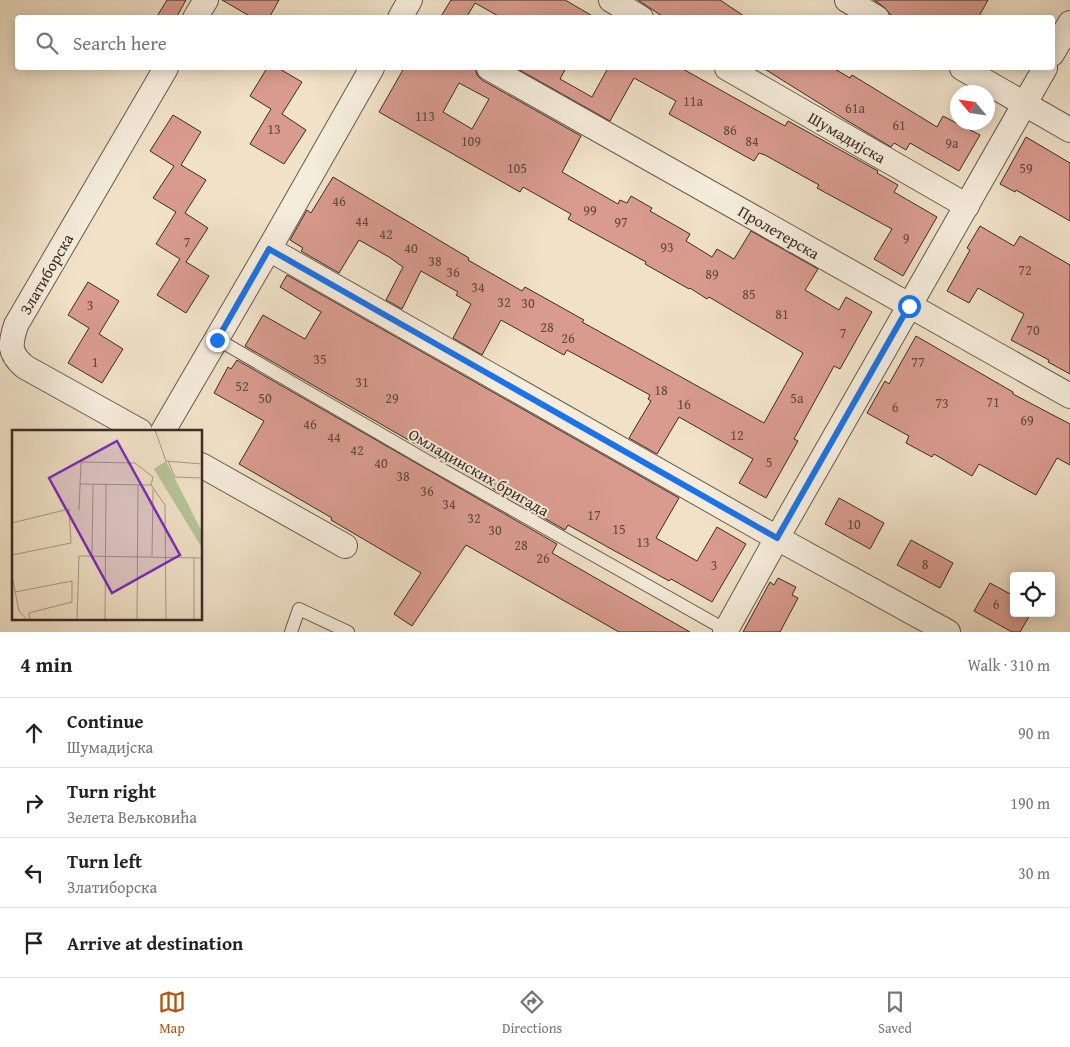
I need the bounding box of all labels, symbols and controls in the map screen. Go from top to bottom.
search box [15,15,1055,70]
icon: search [33,29,61,57]
text: Search here [73,29,167,57]
north arrow [950,85,995,130]
house number: 11a [683,91,703,111]
house number: 61a [845,98,865,118]
street label: Шумадијска [804,105,891,169]
house number: 113 [415,106,435,126]
house number: 61 [892,115,906,135]
house number: 13 [267,119,281,139]
house number: 86 [723,120,737,140]
house number: 109 [461,131,481,151]
house number: 84 [745,131,759,151]
house number: 9a [945,133,959,153]
house number: 105 [507,158,527,178]
house number: 59 [1019,158,1033,178]
house number: 46 [332,191,346,211]
street label: Пролетерска [734,199,824,265]
house number: 99 [583,200,597,220]
house number: 44 [355,211,369,231]
house number: 97 [614,212,628,232]
house number: 42 [379,224,393,244]
house number: 9 [903,228,910,248]
street label: Златиборска [13,229,79,319]
house number: 7 [184,232,191,252]
house number: 93 [660,237,674,257]
house number: 40 [404,238,418,258]
house number: 38 [428,251,442,271]
house number: 72 [1018,260,1032,280]
house number: 36 [446,262,460,282]
house number: 89 [705,264,719,284]
house number: 34 [471,277,485,297]
house number: 85 [742,284,756,304]
house number: 32 [497,292,511,312]
house number: 30 [521,293,535,313]
house number: 3 [87,295,93,315]
route start [898,295,921,318]
house number: 81 [775,304,789,324]
house number: 28 [540,317,554,337]
house number: 70 [1026,320,1040,340]
house number: 7 [840,323,847,343]
house number: 26 [561,328,575,348]
route end [206,329,229,352]
house number: 35 [313,349,327,369]
house number: 1 [92,352,98,372]
house number: 77 [911,352,925,372]
house number: 31 [355,372,369,392]
house number: 52 [235,376,249,396]
house number: 18 [654,380,668,400]
house number: 50 [258,388,272,408]
house number: 29 [385,388,399,408]
house number: 5a [790,388,804,408]
house number: 71 [986,392,1000,412]
house number: 73 [935,393,949,413]
house number: 16 [677,394,691,414]
house number: 6 [892,397,899,417]
house number: 69 [1020,410,1034,430]
house number: 46 [303,414,317,434]
street label: Омладинских бригада [404,422,554,522]
house number: 12 [730,425,744,445]
house number: 44 [327,427,341,447]
inset map [12,430,202,620]
house number: 42 [350,440,364,460]
house number: 5 [766,452,772,472]
house number: 40 [374,453,388,473]
house number: 38 [396,466,410,486]
house number: 36 [420,481,434,501]
house number: 34 [442,494,456,514]
house number: 17 [587,505,601,525]
house number: 32 [467,508,481,528]
house number: 10 [847,514,861,534]
house number: 15 [612,519,626,539]
house number: 30 [488,520,502,540]
house number: 13 [636,532,650,552]
house number: 28 [514,535,528,555]
house number: 26 [536,548,550,568]
house number: 8 [922,554,929,574]
house number: 3 [711,555,717,575]
map controls [1010,572,1055,617]
button: locate [1010,572,1055,617]
house number: 6 [993,594,1000,614]
text: 4 min [20,649,72,680]
text: Walk · 310 m [967,653,1050,677]
text: Continue [67,707,144,735]
icon: ahead [20,719,48,747]
text: 90 m [1018,721,1050,745]
text: Шумадијска [67,735,153,759]
text: Turn right [67,777,156,805]
icon: right [20,789,48,817]
text: 190 m [1010,791,1050,815]
text: Зелета Вељковића [67,805,197,829]
text: Turn left [67,847,142,875]
icon: left [20,859,48,887]
text: 30 m [1018,861,1050,885]
text: Златиборска [67,875,157,899]
icon: arrive [20,929,48,957]
text: Arrive at destination [67,929,243,957]
tab: Map [158,988,186,1038]
tab: Directions [502,988,562,1038]
tab: Saved [878,988,912,1038]

